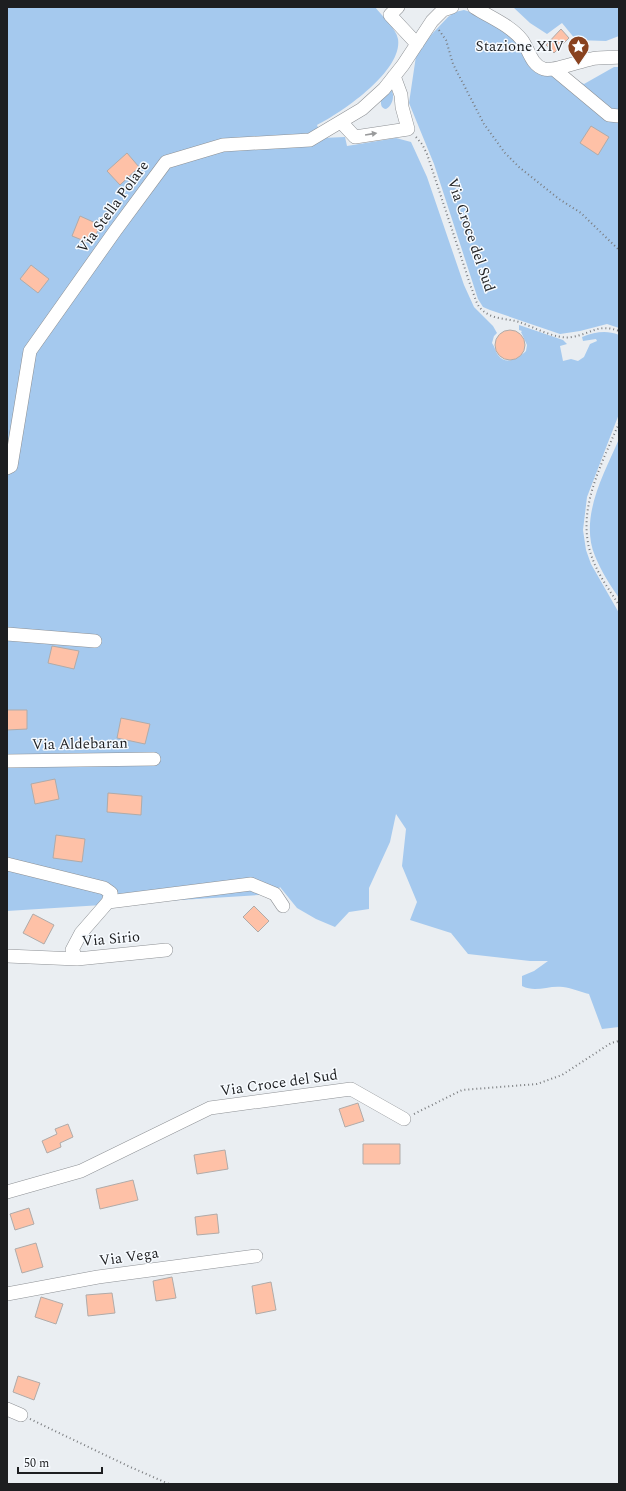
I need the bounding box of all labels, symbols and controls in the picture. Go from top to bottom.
place icon: Stazione XIV [566,33,592,66]
place label: Stazione XIV [476,35,564,58]
one-way arrow [365,131,378,137]
street label: Via Stella Polare [71,156,155,258]
street label: Via Croce del Sud [441,175,501,295]
street label: Via Aldebaran [32,732,128,756]
street label: Via Sirio [81,925,141,953]
street label: Via Croce del Sud [219,1063,339,1103]
street label: Via Vega [98,1241,161,1273]
scale bar [18,1449,102,1475]
text: 50 m [24,1454,49,1473]

